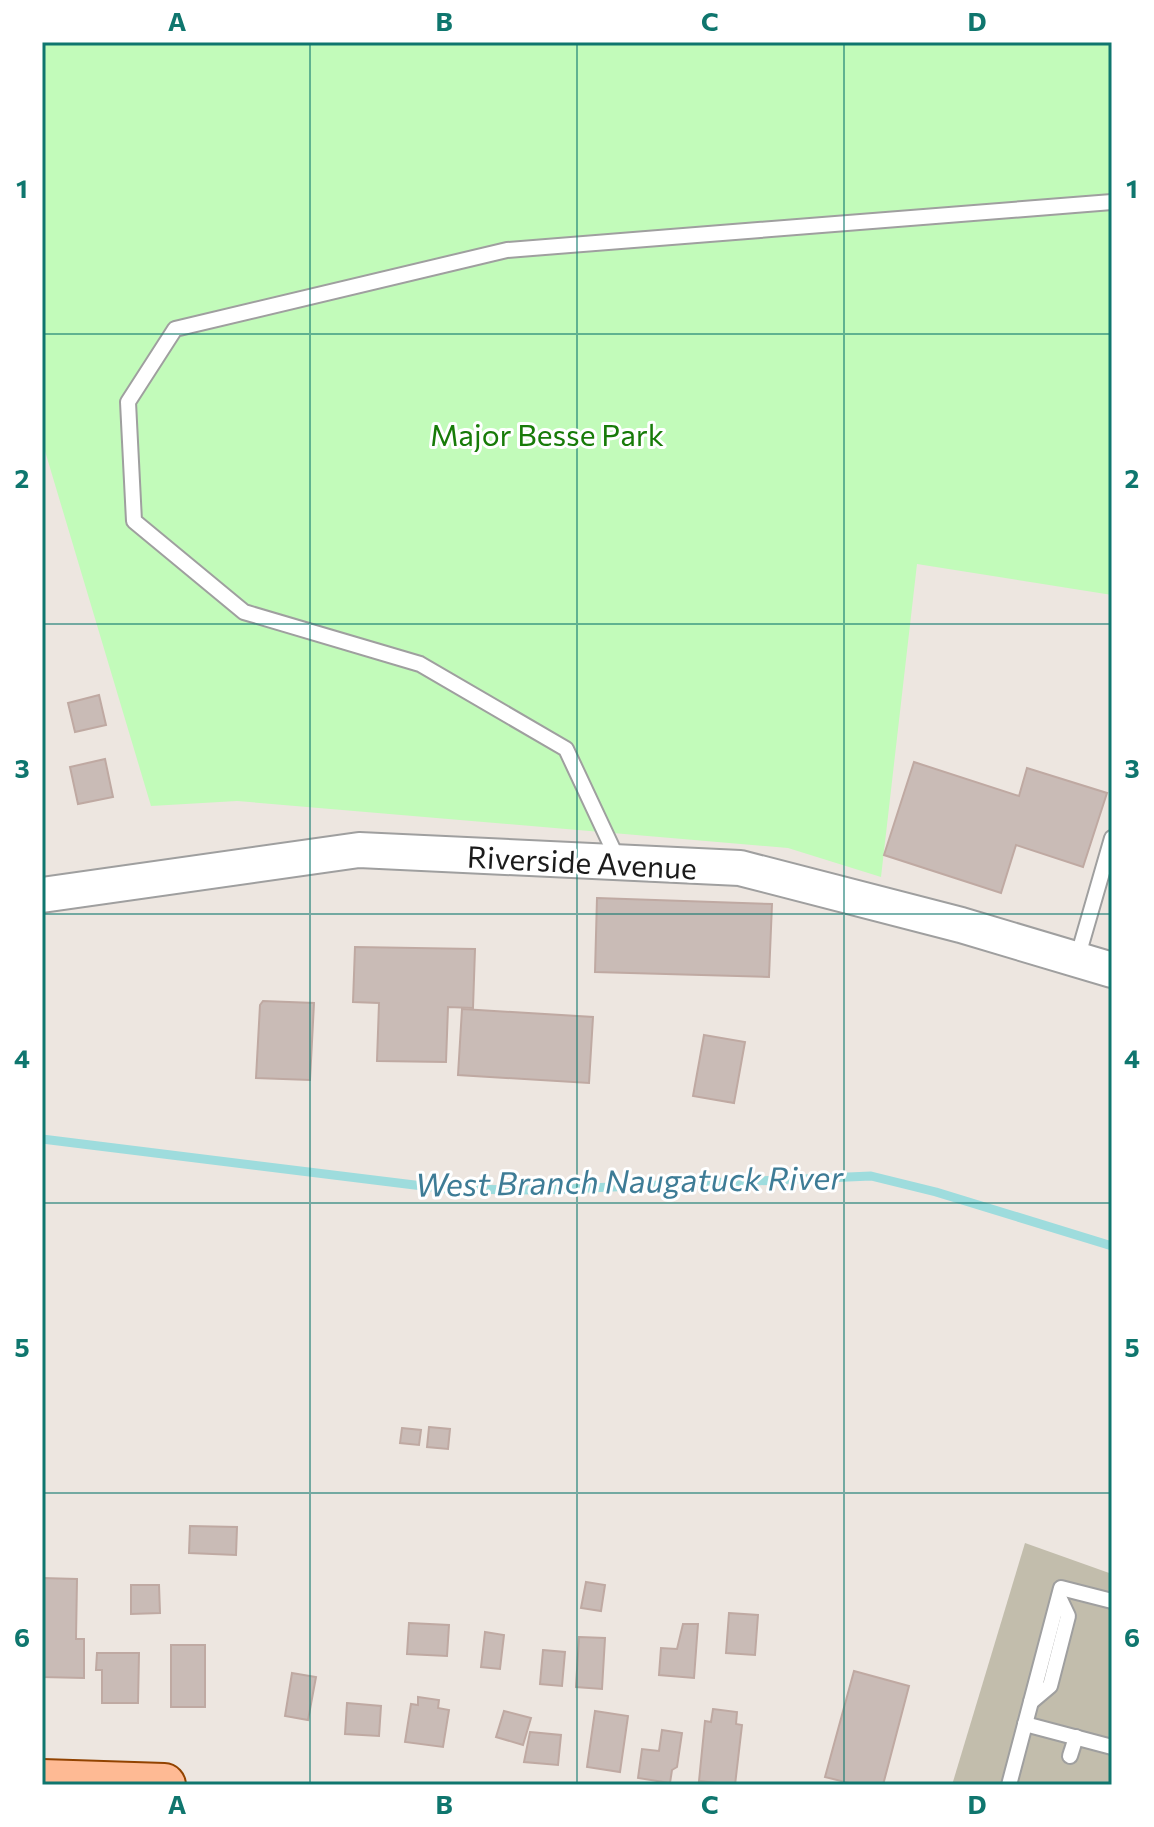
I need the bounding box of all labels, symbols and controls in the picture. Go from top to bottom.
text: A [168,5,187,36]
text: B [435,5,453,36]
text: C [701,5,719,36]
text: D [967,5,987,36]
text: 1 [16,172,28,203]
text: 1 [1126,172,1138,203]
park label: Major Besse Park [430,415,664,452]
text: 2 [15,462,29,493]
text: 2 [1125,462,1139,493]
text: 3 [14,752,30,783]
text: 3 [1124,752,1140,783]
street label: Riverside Avenue [466,837,698,885]
text: 4 [14,1042,30,1073]
text: 4 [1124,1042,1140,1073]
water label: West Branch Naugatuck River [415,1156,845,1204]
text: 5 [14,1331,30,1362]
text: 5 [1124,1331,1140,1362]
text: 6 [14,1621,30,1652]
text: 6 [1124,1621,1140,1652]
text: A [168,1788,187,1819]
text: B [435,1788,453,1819]
text: C [701,1788,719,1819]
text: D [967,1788,987,1819]

